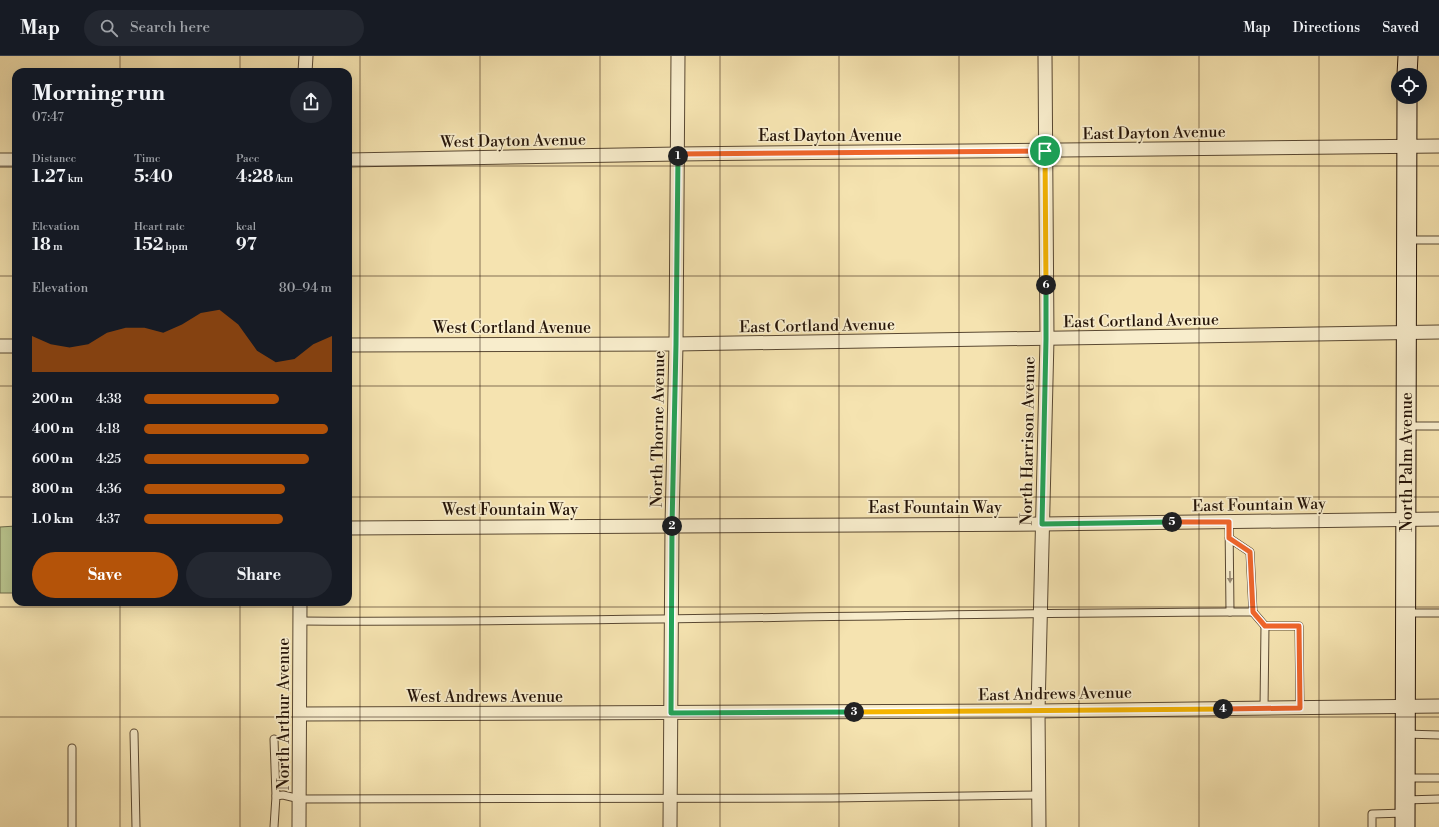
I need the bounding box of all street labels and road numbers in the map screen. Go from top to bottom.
street label: East Dayton Avenue [1082,122,1226,144]
street label: East Dayton Avenue [758,126,902,146]
street label: West Dayton Avenue [439,130,586,152]
street label: East Cortland Avenue [1063,310,1219,332]
street label: East Cortland Avenue [739,315,895,337]
street label: West Cortland Avenue [432,318,591,338]
street label: North Thorne Avenue [647,350,669,508]
street label: North Harrison Avenue [1017,356,1039,526]
street label: North Palm Avenue [1397,392,1417,532]
street label: East Fountain Way [1192,494,1326,516]
street label: East Fountain Way [868,498,1002,518]
street label: West Fountain Way [441,500,578,520]
street label: North Arthur Avenue [274,638,294,790]
street label: East Andrews Avenue [978,683,1132,705]
street label: West Andrews Avenue [406,687,563,707]

